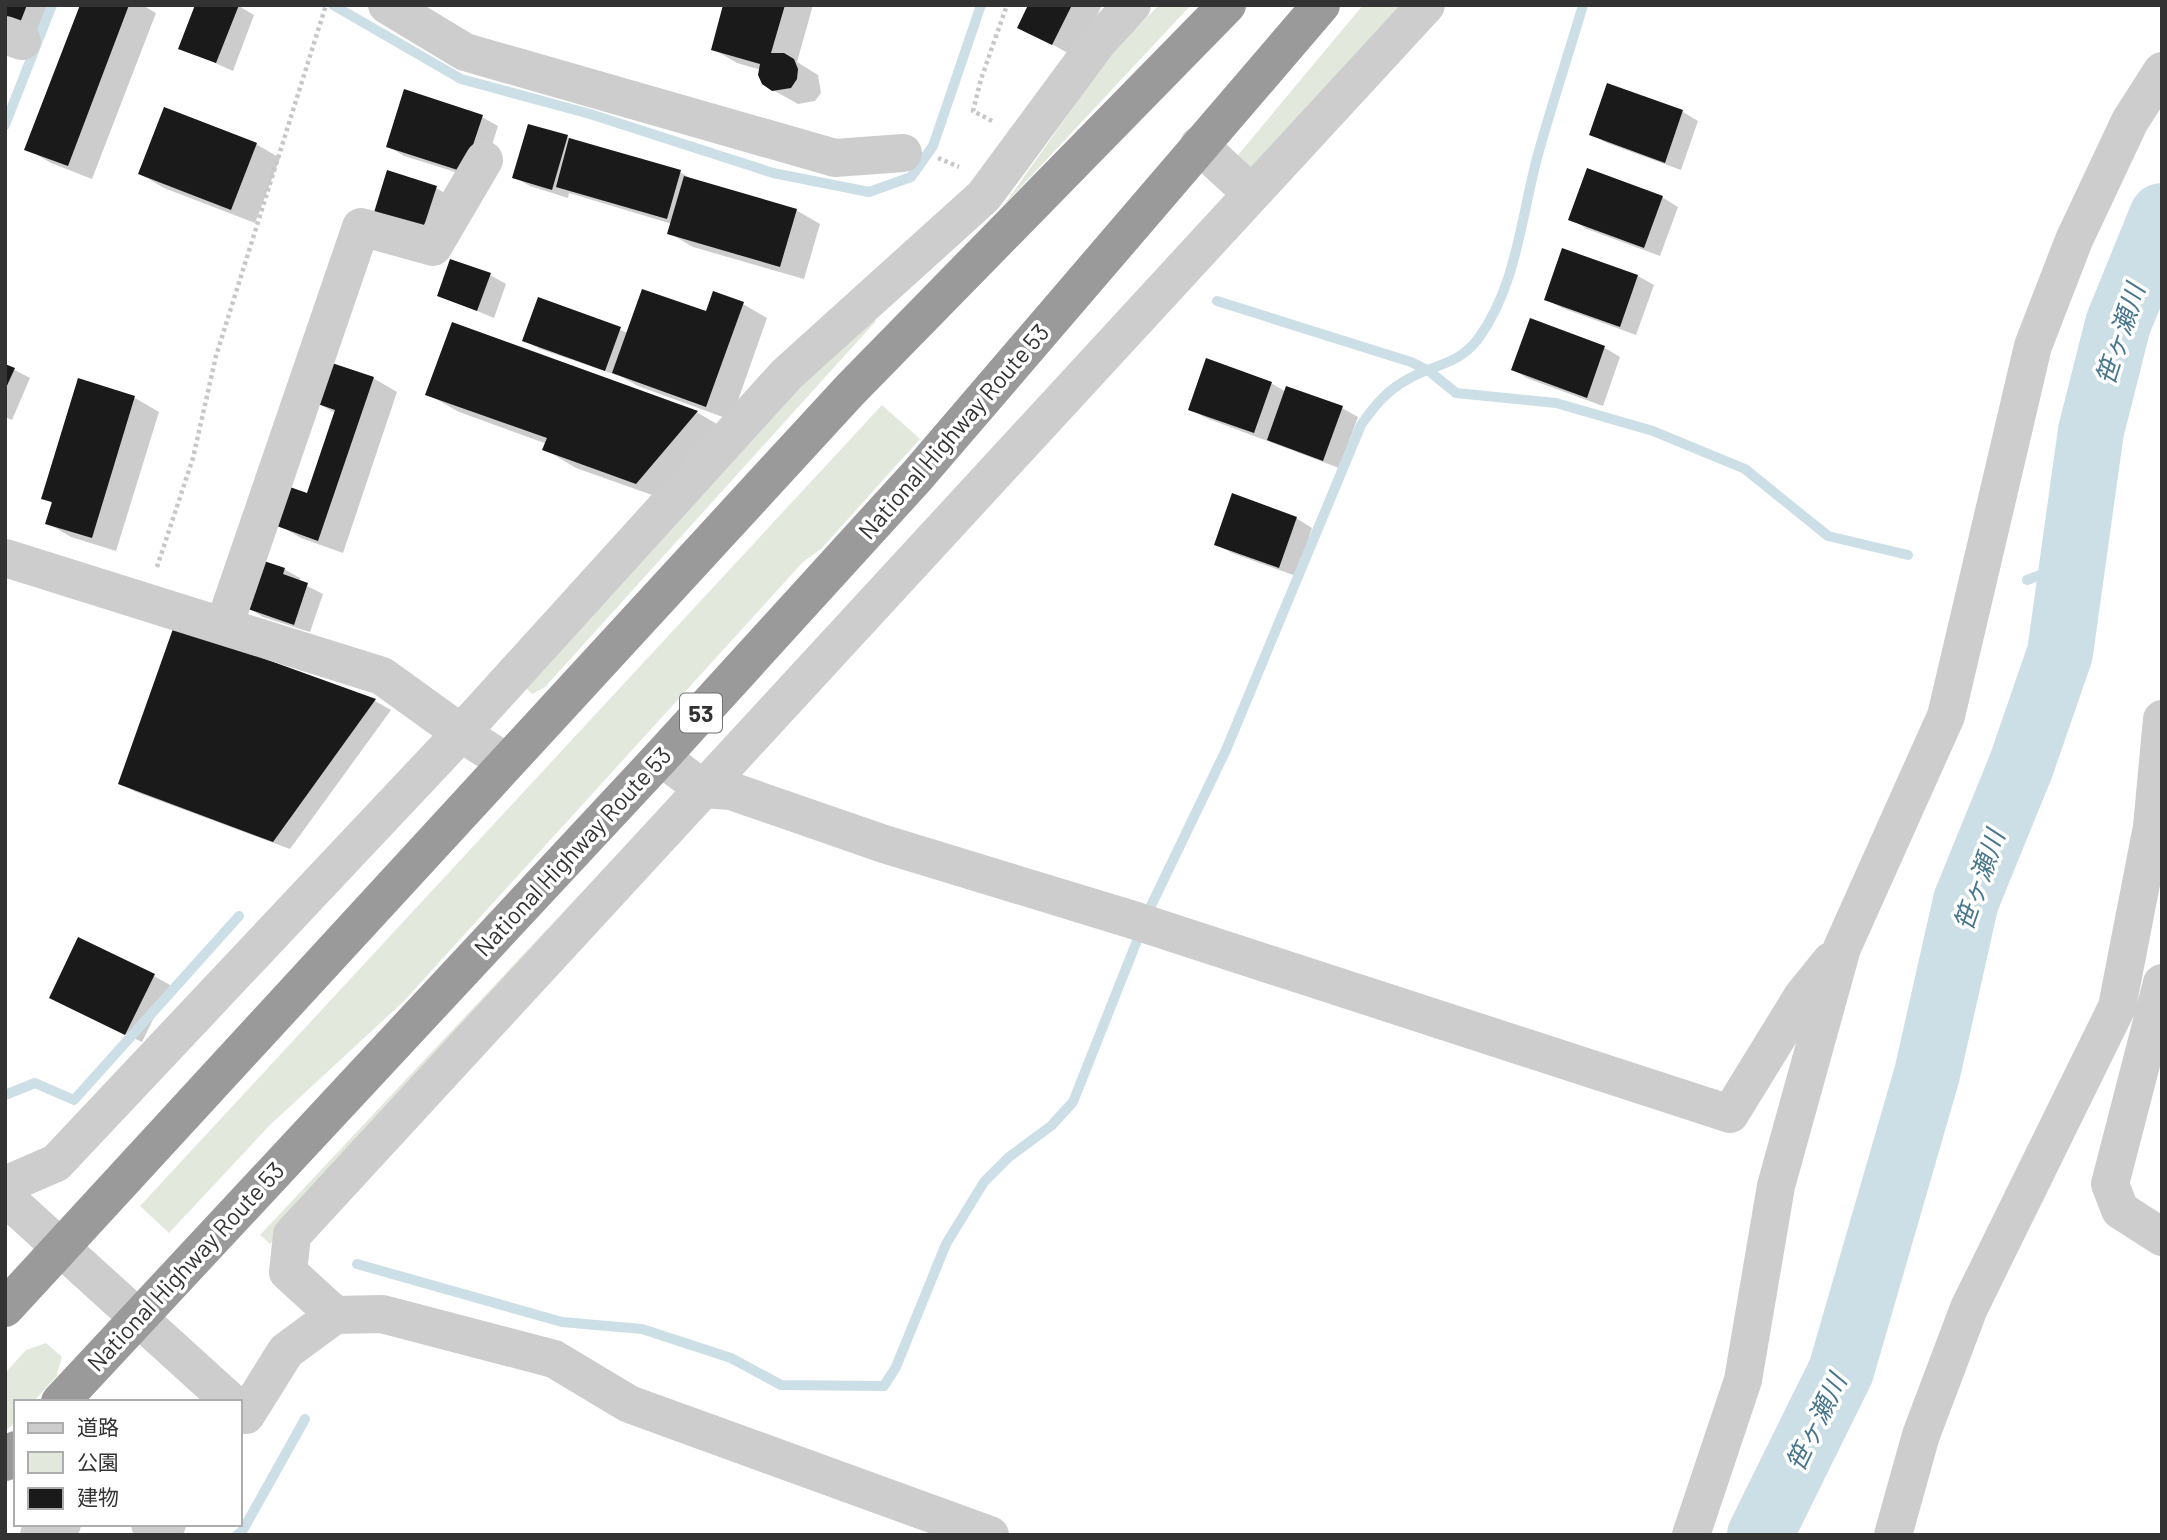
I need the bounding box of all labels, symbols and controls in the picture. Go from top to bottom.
water label: 笹ヶ瀬川 [2088,277,2151,388]
street label: National Highway Route 53 [852,318,1054,544]
road number: 53 [680,694,722,733]
street label: National Highway Route 53 [467,740,677,962]
water label: 笹ヶ瀬川 [1946,823,2011,934]
street label: National Highway Route 53 [80,1155,290,1377]
water label: 笹ヶ瀬川 [1778,1366,1853,1476]
legend [14,1400,242,1526]
text: 道路 [77,1414,119,1439]
text: 公園 [77,1449,119,1474]
text: 建物 [77,1484,119,1509]

